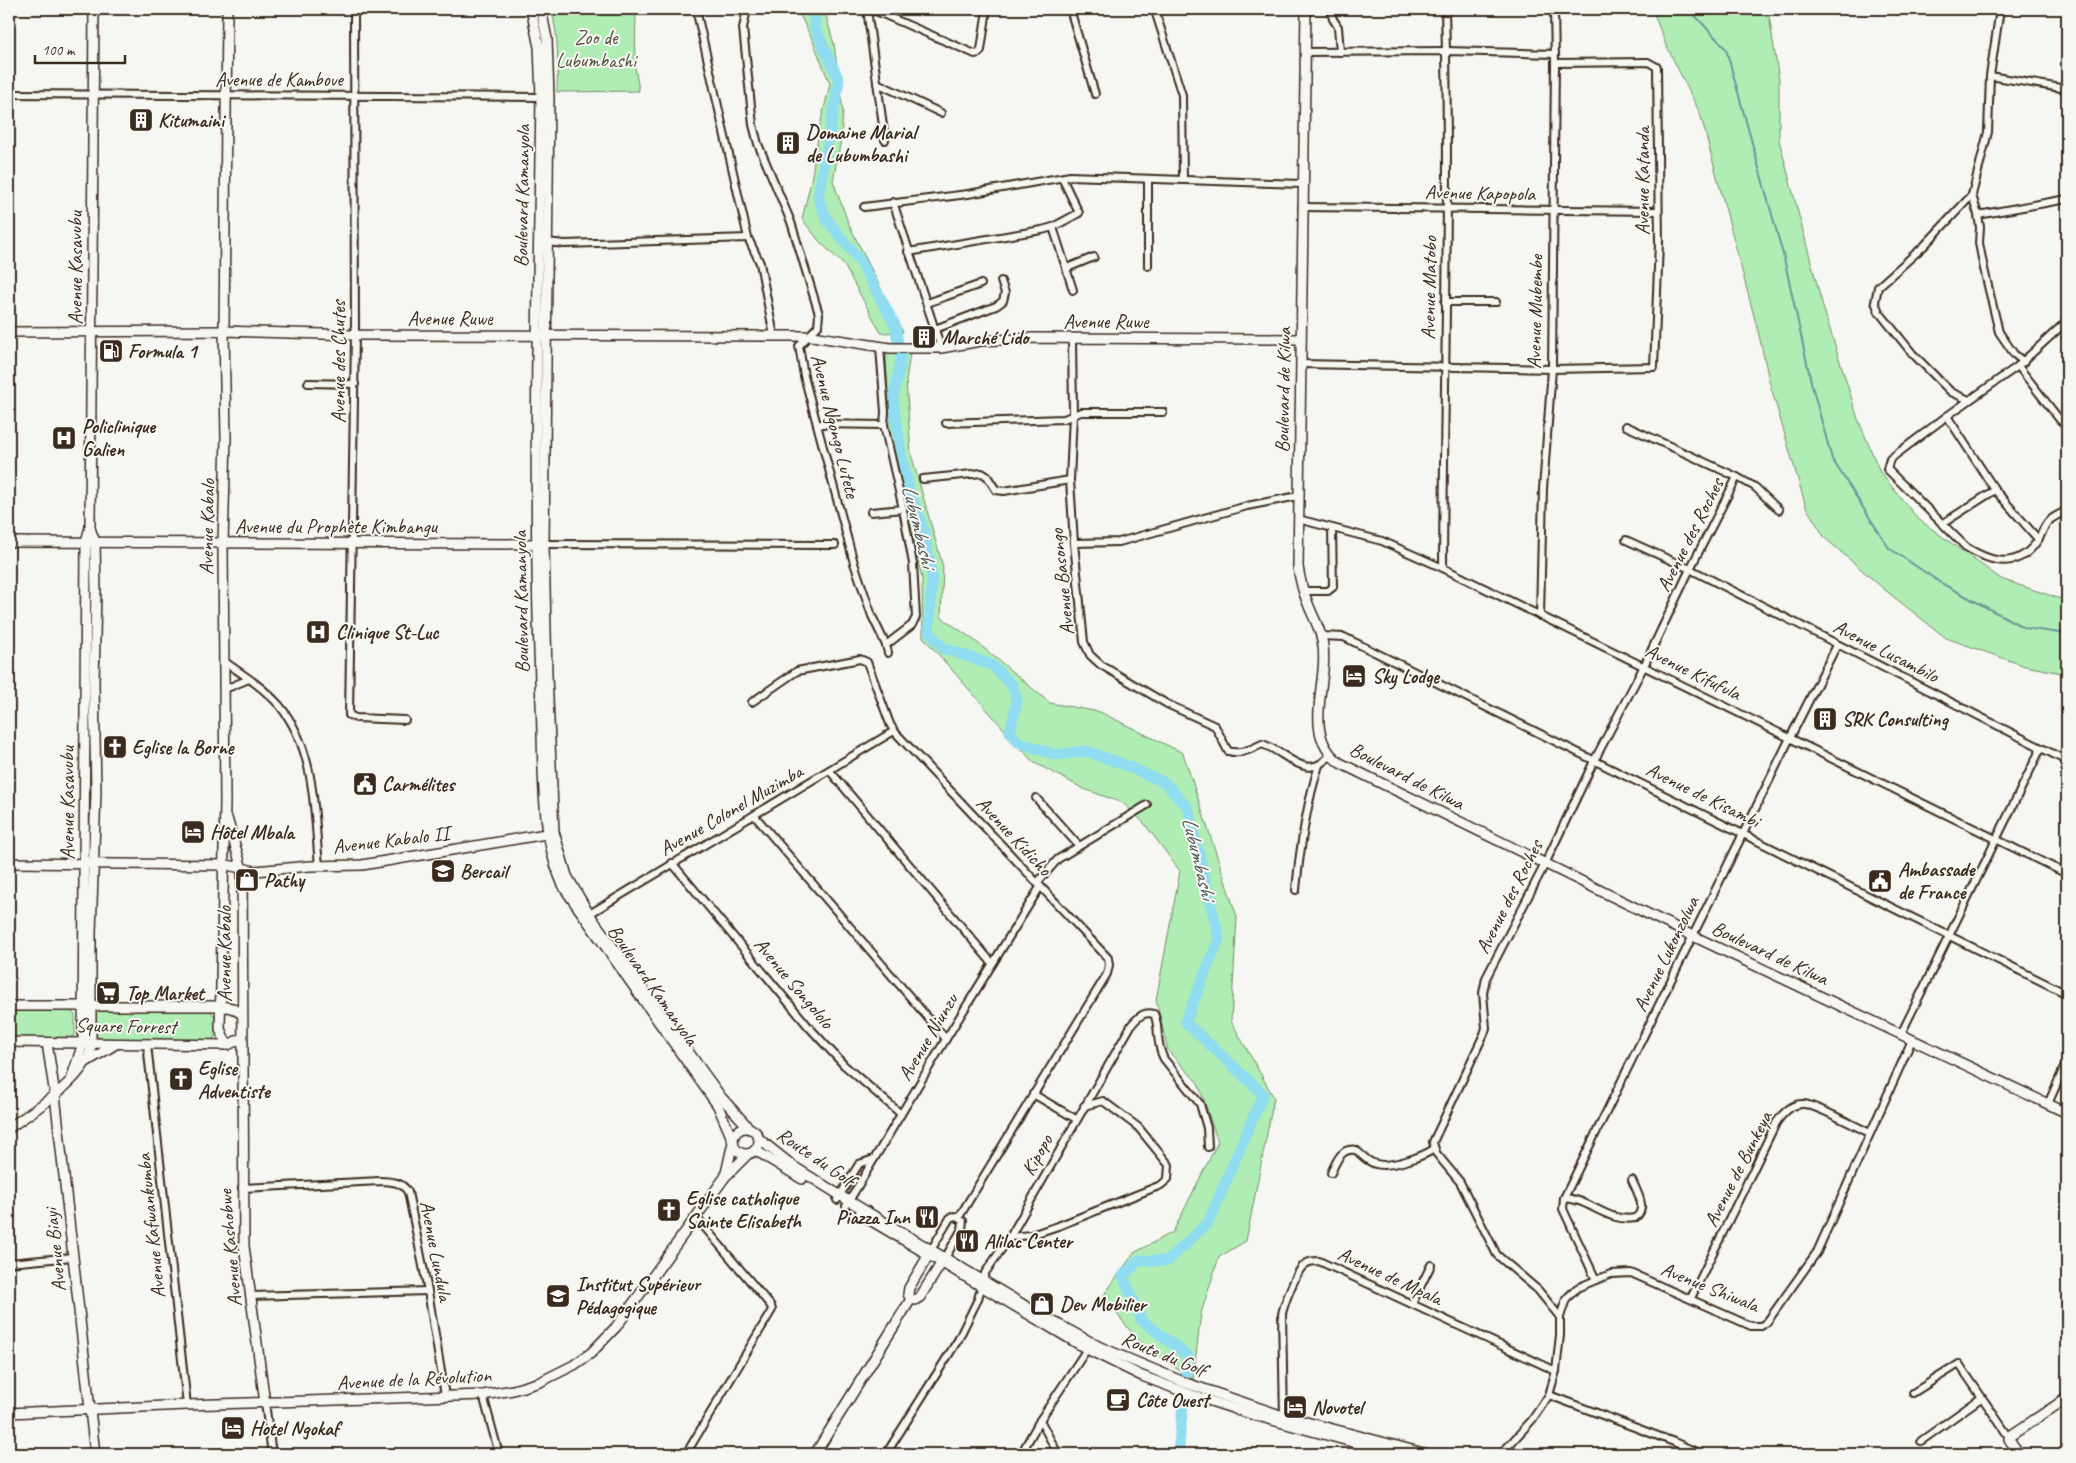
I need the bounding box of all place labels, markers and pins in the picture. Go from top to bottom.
building icon: Kitumaini [128,107,154,133]
place label: Kitumaini [158,108,227,133]
place label: Domaine Marial de Lubumbashi [806,120,920,168]
building icon: Domaine Marial de Lubumbashi [775,130,801,156]
building icon: Marché Lido [911,324,937,350]
place label: Marché Lido [942,325,1030,350]
fuel station icon: Formula 1 [98,338,124,364]
place label: Formula 1 [128,339,199,364]
place label: Policlinique Galien [82,414,156,462]
hospital icon: Policlinique Galien [51,425,77,451]
hospital icon: Clinique St-Luc [305,619,331,645]
place label: Clinique St-Luc [336,620,440,645]
hotel icon: Sky Lodge [1341,663,1367,689]
place label: Sky Lodge [1372,664,1440,690]
building icon: SRK Consulting [1812,706,1838,732]
place label: SRK Consulting [1842,707,1949,732]
church icon: Eglise la Borne [102,734,128,760]
place label: Eglise la Borne [132,735,235,760]
public building icon: Carmélites [352,771,378,797]
place label: Carmélites [382,772,456,797]
hotel icon: Hôtel Mbala [180,819,206,845]
place label: Hôtel Mbala [210,820,295,845]
place label: Ambassade de France [1898,857,1976,905]
school or university icon: Bercail [430,858,456,884]
place label: Bercail [460,859,511,884]
shop icon: Pathy [234,867,260,893]
place label: Pathy [264,868,306,893]
public building icon: Ambassade de France [1867,868,1893,894]
supermarket icon: Top Market [95,980,121,1006]
place label: Top Market [126,981,206,1006]
place label: Eglise Adventiste [198,1056,271,1104]
church icon: Eglise Adventiste [168,1066,194,1092]
place label: Eglise catholique Sainte Elisabeth [686,1186,802,1234]
church icon: Eglise catholique Sainte Elisabeth [656,1197,682,1223]
restaurant icon: Piazza Inn [914,1204,940,1230]
place label: Piazza Inn [836,1205,911,1230]
restaurant icon: Alilac Center [954,1228,980,1254]
place label: Alilac Center [984,1229,1075,1254]
place label: Institut Supérieur Pédagogique [576,1272,703,1320]
school or university icon: Institut Supérieur Pédagogique [545,1283,571,1309]
shop icon: Dev Mobilier [1029,1291,1055,1317]
place label: Dev Mobilier [1060,1292,1149,1317]
cafe icon: Côte Ouest [1105,1387,1131,1413]
place label: Côte Ouest [1136,1388,1212,1413]
hotel icon: Novotel [1282,1394,1308,1420]
place label: Novotel [1312,1395,1366,1420]
hotel icon: Hotel Ngokaf [220,1415,246,1441]
place label: Hotel Ngokaf [250,1416,344,1441]

